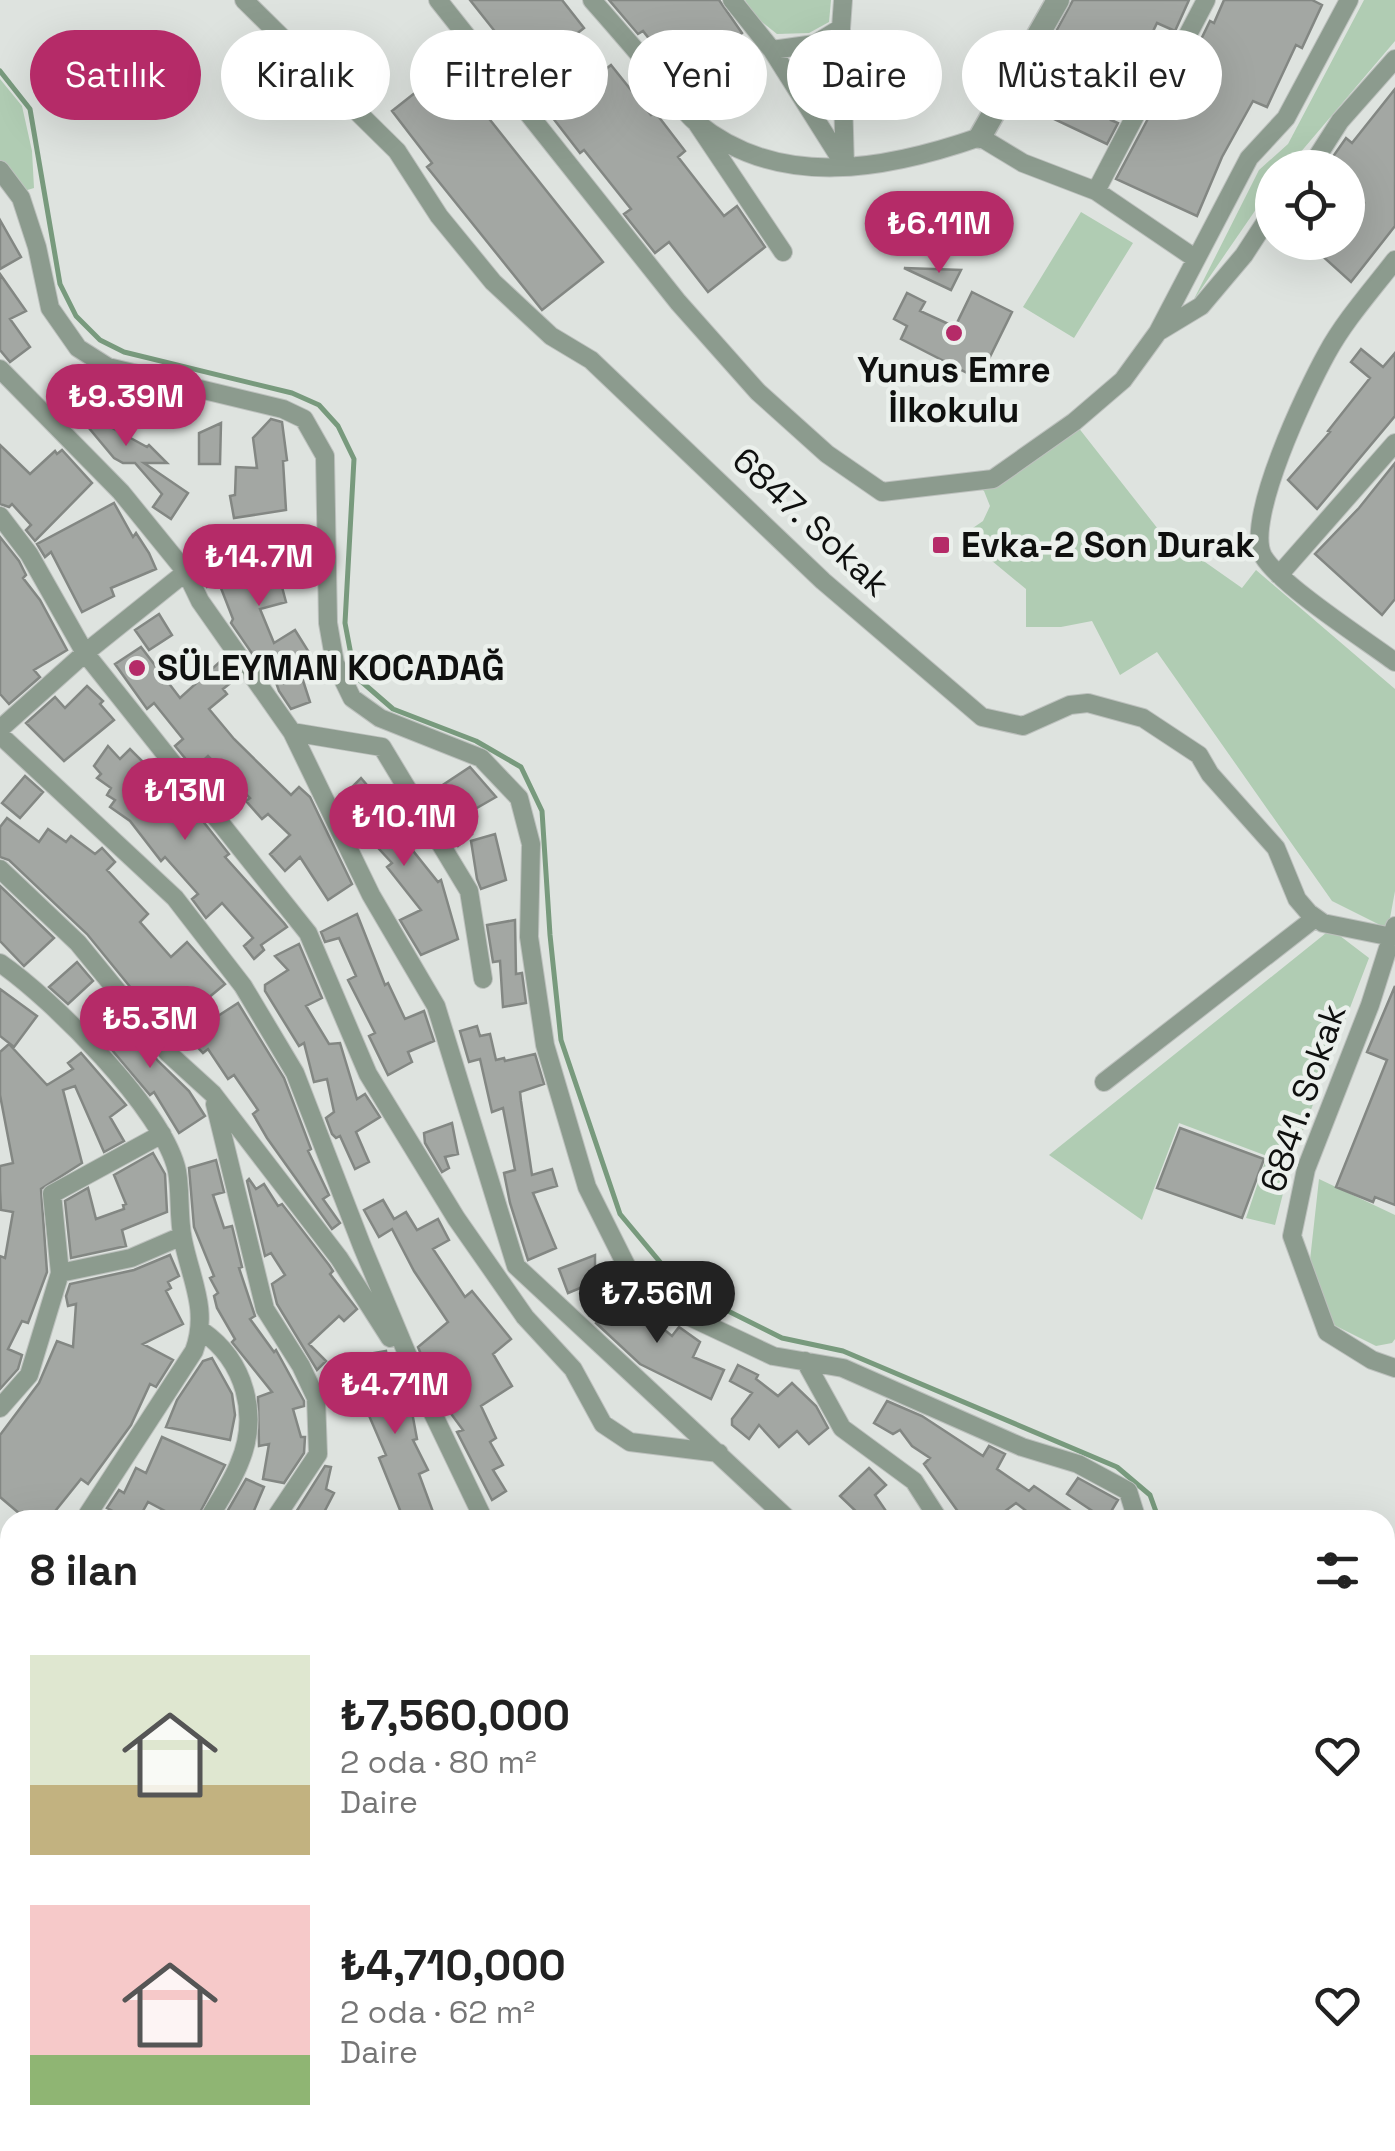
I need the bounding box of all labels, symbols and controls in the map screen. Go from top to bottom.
chip: Satılık [30,30,201,120]
chip: Kiralık [221,30,390,120]
chip: Filtreler [410,30,608,120]
chip: Yeni [628,30,767,120]
chip: Daire [787,30,942,120]
chip: Müstakil ev [962,30,1222,120]
map controls [1255,150,1365,260]
button: locate [1255,150,1365,260]
pin: ₺6.11M [858,191,1020,276]
text: ₺6.11M [887,203,991,243]
marker: Yunus Emre İlkokulu [943,322,965,344]
place label: Yunus Emre İlkokulu [857,348,1051,432]
pin: ₺9.39M [45,364,207,449]
text: ₺9.39M [68,376,184,416]
street label: 6847. Sokak [723,438,899,606]
place label: Evka-2 Son Durak [961,523,1255,567]
pin: ₺14.7M [178,524,340,609]
marker: Evka-2 Son Durak [930,534,952,556]
text: ₺14.7M [205,536,314,576]
place label: SÜLEYMAN KOCADAĞ [157,646,505,690]
marker: SÜLEYMAN KOCADAĞ [126,657,148,679]
pin: ₺13M [126,758,244,843]
text: ₺13M [144,770,226,810]
pin: ₺10.1M [323,784,485,869]
text: ₺10.1M [351,796,457,836]
pin: ₺5.3M [80,986,220,1071]
text: ₺5.3M [102,998,198,1038]
street label: 6841. Sokak [1250,998,1356,1198]
pin: ₺7.56M [576,1261,738,1346]
text: ₺7.56M [601,1273,713,1313]
pin: ₺4.71M [314,1352,476,1437]
text: ₺4.71M [341,1364,449,1404]
icon: filters [1310,1543,1365,1598]
text: 8 ilan [30,1544,138,1597]
text: ₺7,560,000 [340,1689,570,1742]
icon: home [110,1695,230,1815]
icon: heart [1310,1728,1365,1783]
text: 2 oda · 80 m² [340,1742,537,1782]
text: Daire [340,1782,418,1822]
text: ₺4,710,000 [340,1939,566,1992]
icon: home [110,1945,230,2065]
icon: heart [1310,1978,1365,2033]
text: 2 oda · 62 m² [340,1992,535,2032]
text: Daire [340,2032,418,2072]

